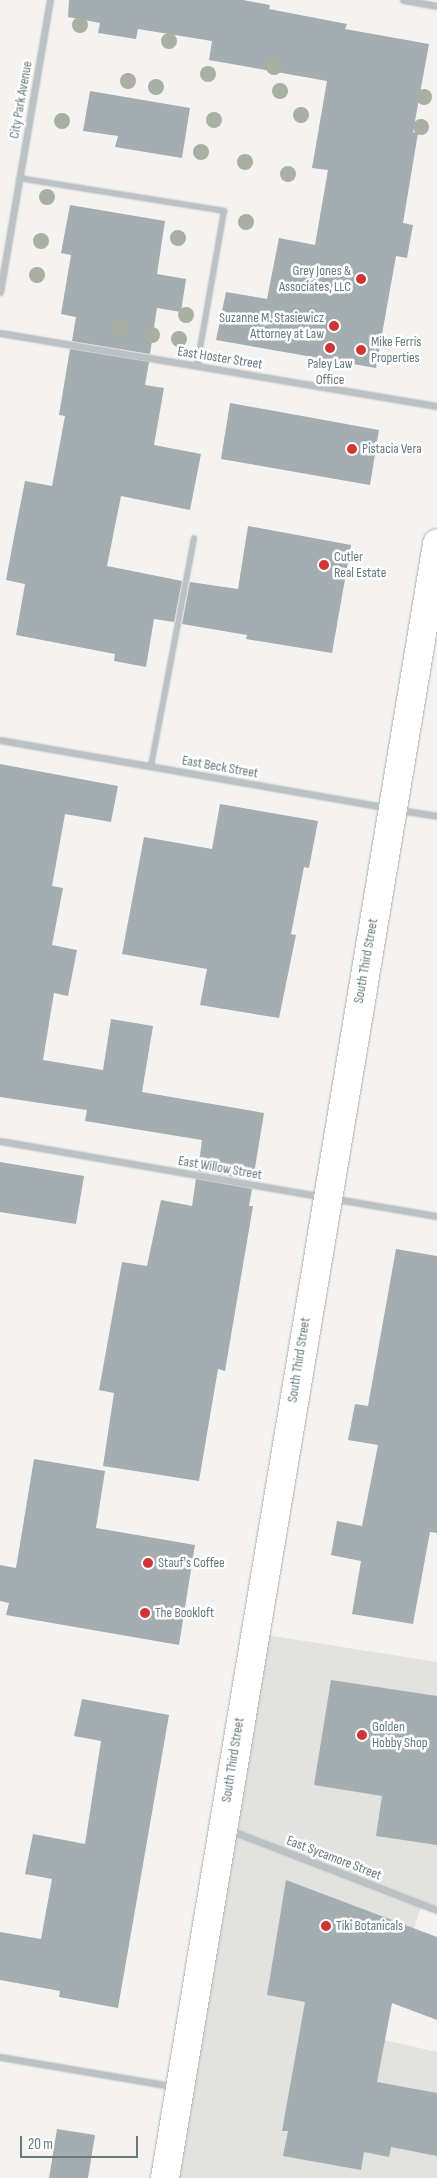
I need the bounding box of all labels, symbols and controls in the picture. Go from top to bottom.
street label: City Park Avenue [6,60,36,140]
place label: Grey Jones & Associates, LLC [279,263,351,296]
marker: Grey Jones & Associates, LLC [355,273,367,285]
place label: Suzanne M. Stasiewicz Attorney at Law [219,310,324,342]
marker: Suzanne M. Stasiewicz Attorney at Law [328,320,340,332]
place label: Mike Ferris Properties [371,334,421,367]
marker: Paley Law Office [324,342,336,354]
street label: East Hoster Street [176,343,264,373]
marker: Mike Ferris Properties [355,344,367,356]
place label: Paley Law Office [307,356,353,388]
place label: Pistacia Vera [362,441,422,457]
marker: Pistacia Vera [346,443,358,455]
place label: Cutler Real Estate [334,549,386,582]
marker: Cutler Real Estate [318,559,330,571]
street label: East Beck Street [181,752,259,782]
street label: South Third Street [350,917,382,1005]
street label: East Willow Street [177,1152,263,1184]
street label: South Third Street [284,1316,314,1404]
place label: Stauf's Coffee [158,1555,225,1571]
marker: Stauf's Coffee [142,1557,154,1569]
place label: The Bookloft [155,1605,214,1621]
marker: The Bookloft [139,1607,151,1619]
street label: South Third Street [218,1716,248,1804]
place label: Golden Hobby Shop [372,1719,428,1751]
marker: Golden Hobby Shop [356,1729,368,1741]
street label: East Sycamore Street [284,1832,384,1884]
place label: Tiki Botanicals [336,1918,403,1934]
marker: Tiki Botanicals [320,1920,332,1932]
scale bar [22,2126,140,2158]
text: 20 m [28,2135,53,2154]

